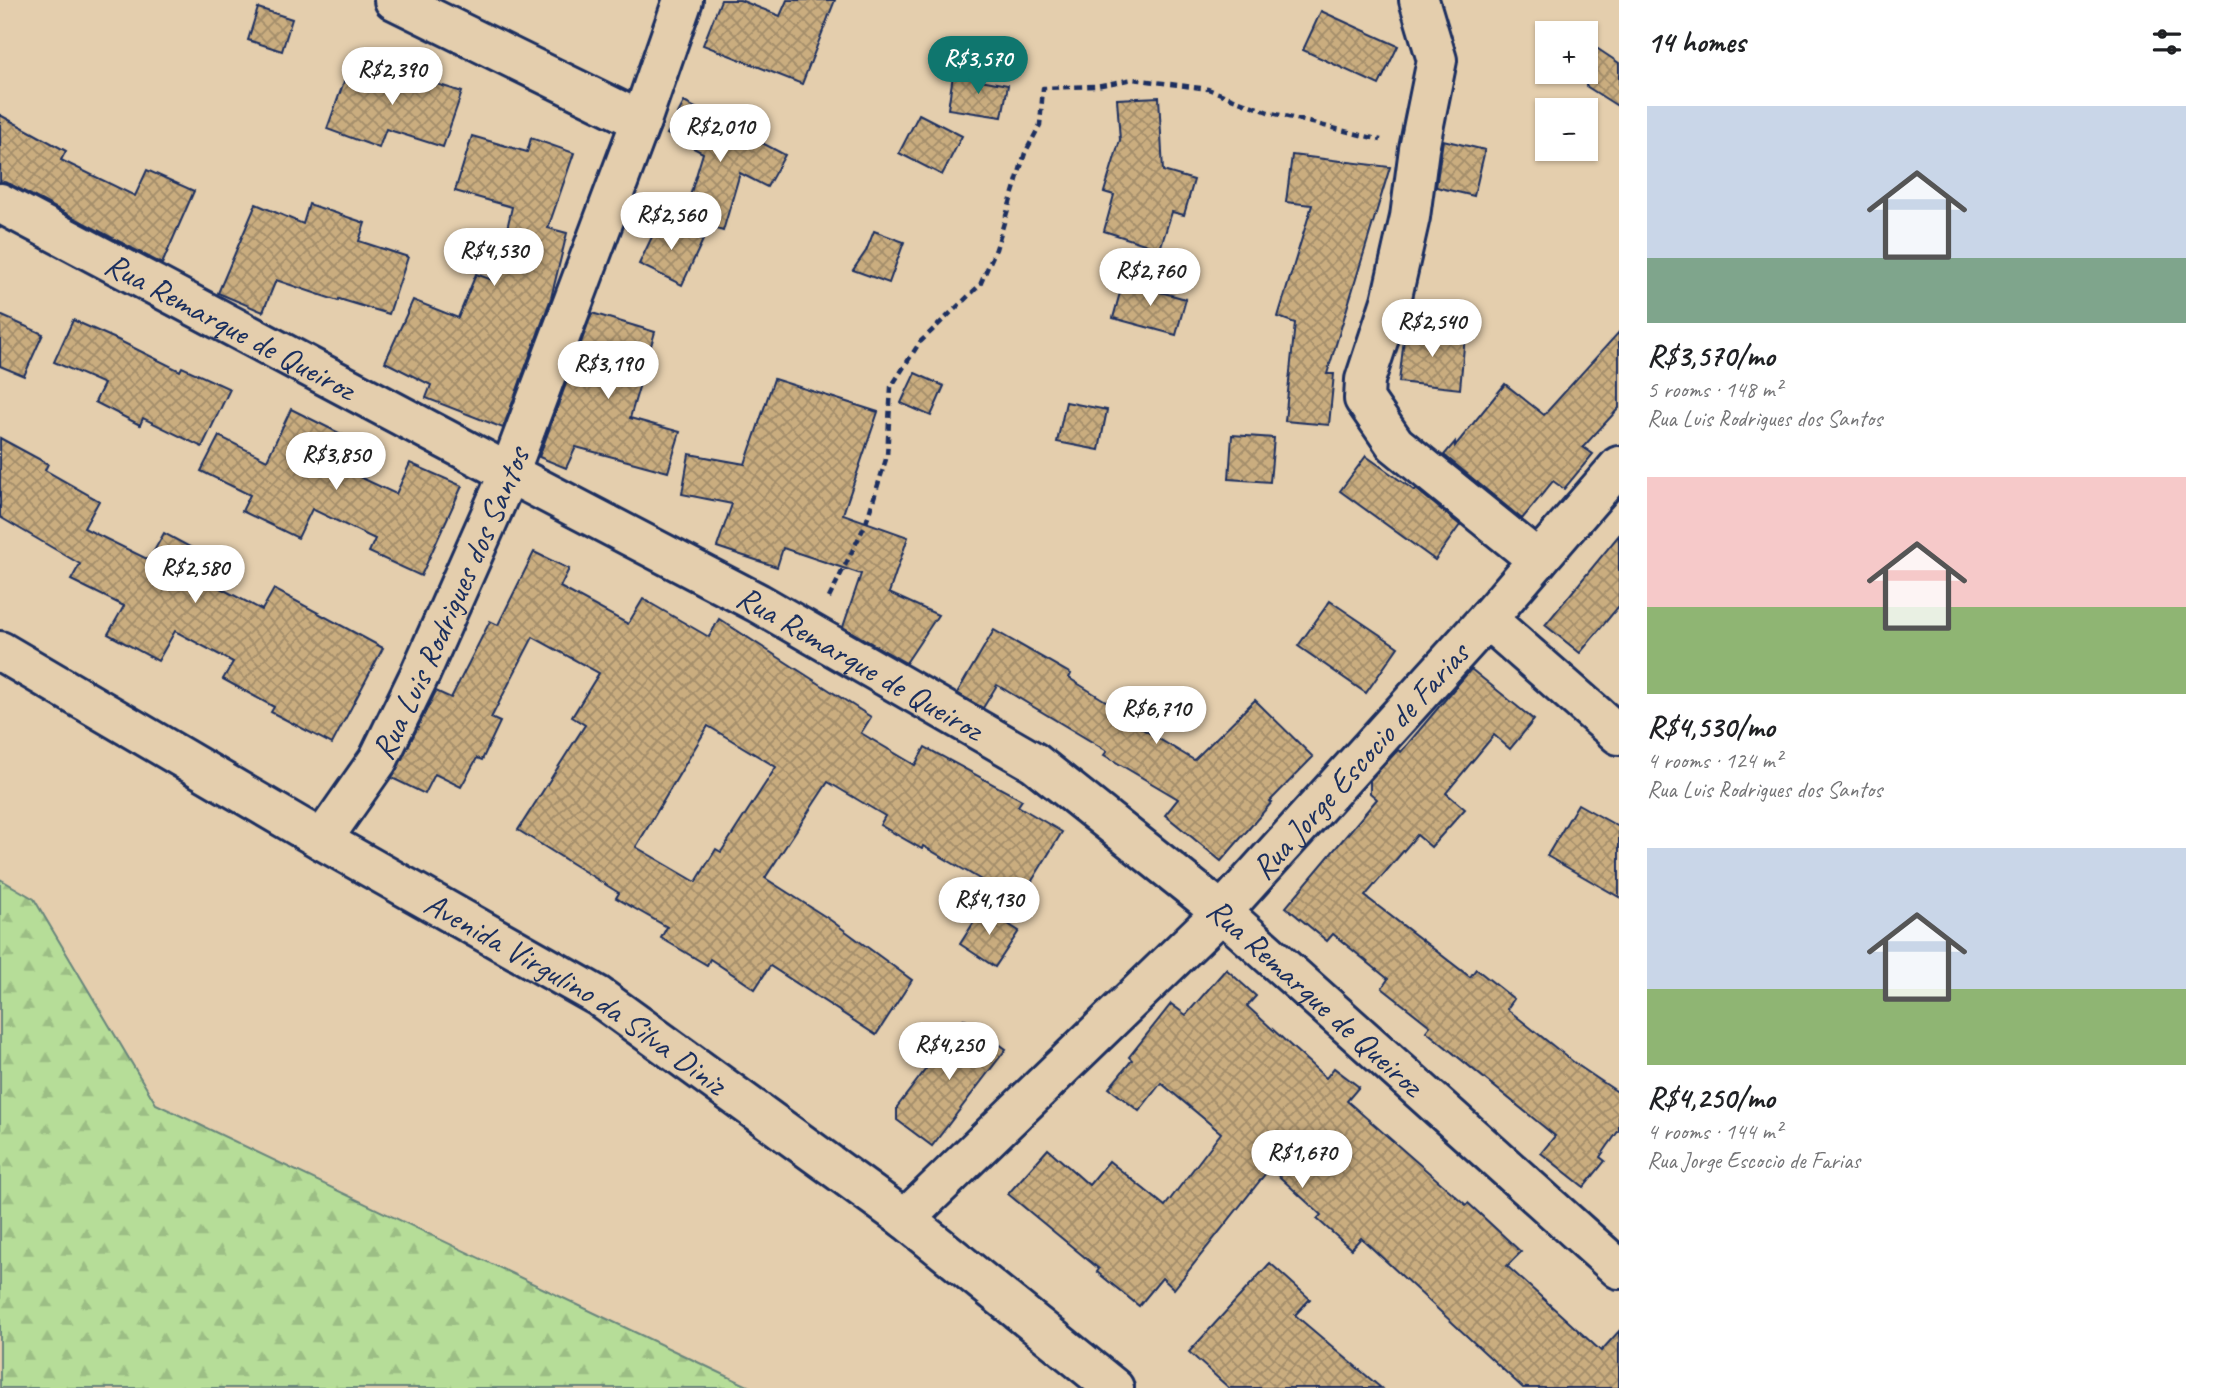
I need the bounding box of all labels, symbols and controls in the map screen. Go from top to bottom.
map controls [1535,21,1598,161]
button: + [1535,21,1598,84]
text: 14 homes [1647,23,1745,61]
icon: filters [2148,23,2186,61]
pin: R$3,570 [913,36,1043,96]
text: R$3,570 [944,44,1012,73]
pin: R$2,390 [327,48,457,107]
text: R$2,390 [358,55,426,84]
button: − [1535,98,1598,161]
pin: R$2,010 [655,104,785,164]
text: R$2,010 [686,112,754,141]
icon: home [1854,152,1980,278]
pin: R$2,560 [606,192,736,252]
text: R$2,560 [637,200,705,229]
pin: R$4,530 [429,229,559,288]
text: R$4,530 [460,236,528,265]
street label: Rua Remarque de Queiroz [98,243,365,411]
pin: R$2,760 [1085,248,1215,308]
text: R$2,760 [1115,256,1185,285]
pin: R$2,540 [1367,300,1497,359]
text: R$2,540 [1398,307,1466,336]
text: R$3,570/mo [1647,337,1775,375]
pin: R$3,190 [543,342,673,401]
text: R$3,190 [574,349,642,378]
text: 5 rooms · 148 m² [1647,375,1782,404]
text: Rua Luis Rodrigues dos Santos [1647,404,1882,433]
pin: R$3,850 [271,433,401,492]
text: R$3,850 [302,440,370,469]
street label: Rua Luis Rodrigues dos Santos [362,440,540,766]
icon: home [1854,523,1980,649]
pin: R$2,580 [130,546,260,605]
text: R$2,580 [161,553,229,582]
street label: Rua Remarque de Queiroz [730,576,992,751]
street label: Rua Jorge Escocio de Farias [1242,631,1480,888]
pin: R$6,710 [1091,686,1221,746]
text: R$6,710 [1121,694,1191,723]
text: R$4,530/mo [1647,708,1775,746]
text: 4 rooms · 124 m² [1647,746,1782,775]
text: Rua Luis Rodrigues dos Santos [1647,775,1882,804]
pin: R$4,130 [924,878,1054,937]
street label: Avenida Virgulino da Silva Diniz [417,882,737,1106]
text: R$4,130 [955,885,1023,914]
street label: Rua Remarque de Queiroz [1198,889,1434,1107]
icon: home [1854,894,1980,1020]
pin: R$4,250 [884,1023,1014,1082]
text: R$4,250 [915,1030,983,1059]
text: R$4,250/mo [1647,1079,1775,1117]
text: 4 rooms · 144 m² [1647,1117,1782,1146]
pin: R$1,670 [1237,1130,1367,1190]
text: R$1,670 [1267,1138,1337,1167]
text: Rua Jorge Escocio de Farias [1647,1146,1860,1175]

